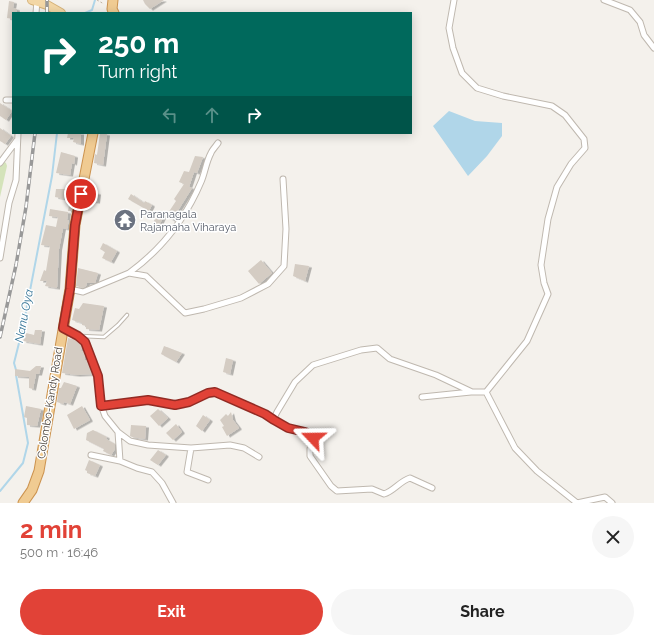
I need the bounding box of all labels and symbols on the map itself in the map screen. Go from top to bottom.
pin [64,177,98,211]
temple icon: Paranagala Rajamaha Viharaya [112,207,138,233]
place label: Paranagala Rajamaha Viharaya [140,208,236,234]
water label: Nanu Oya [12,288,36,344]
street label: Colombo-Kandy Road [35,346,65,460]
position arrow [292,417,334,459]

